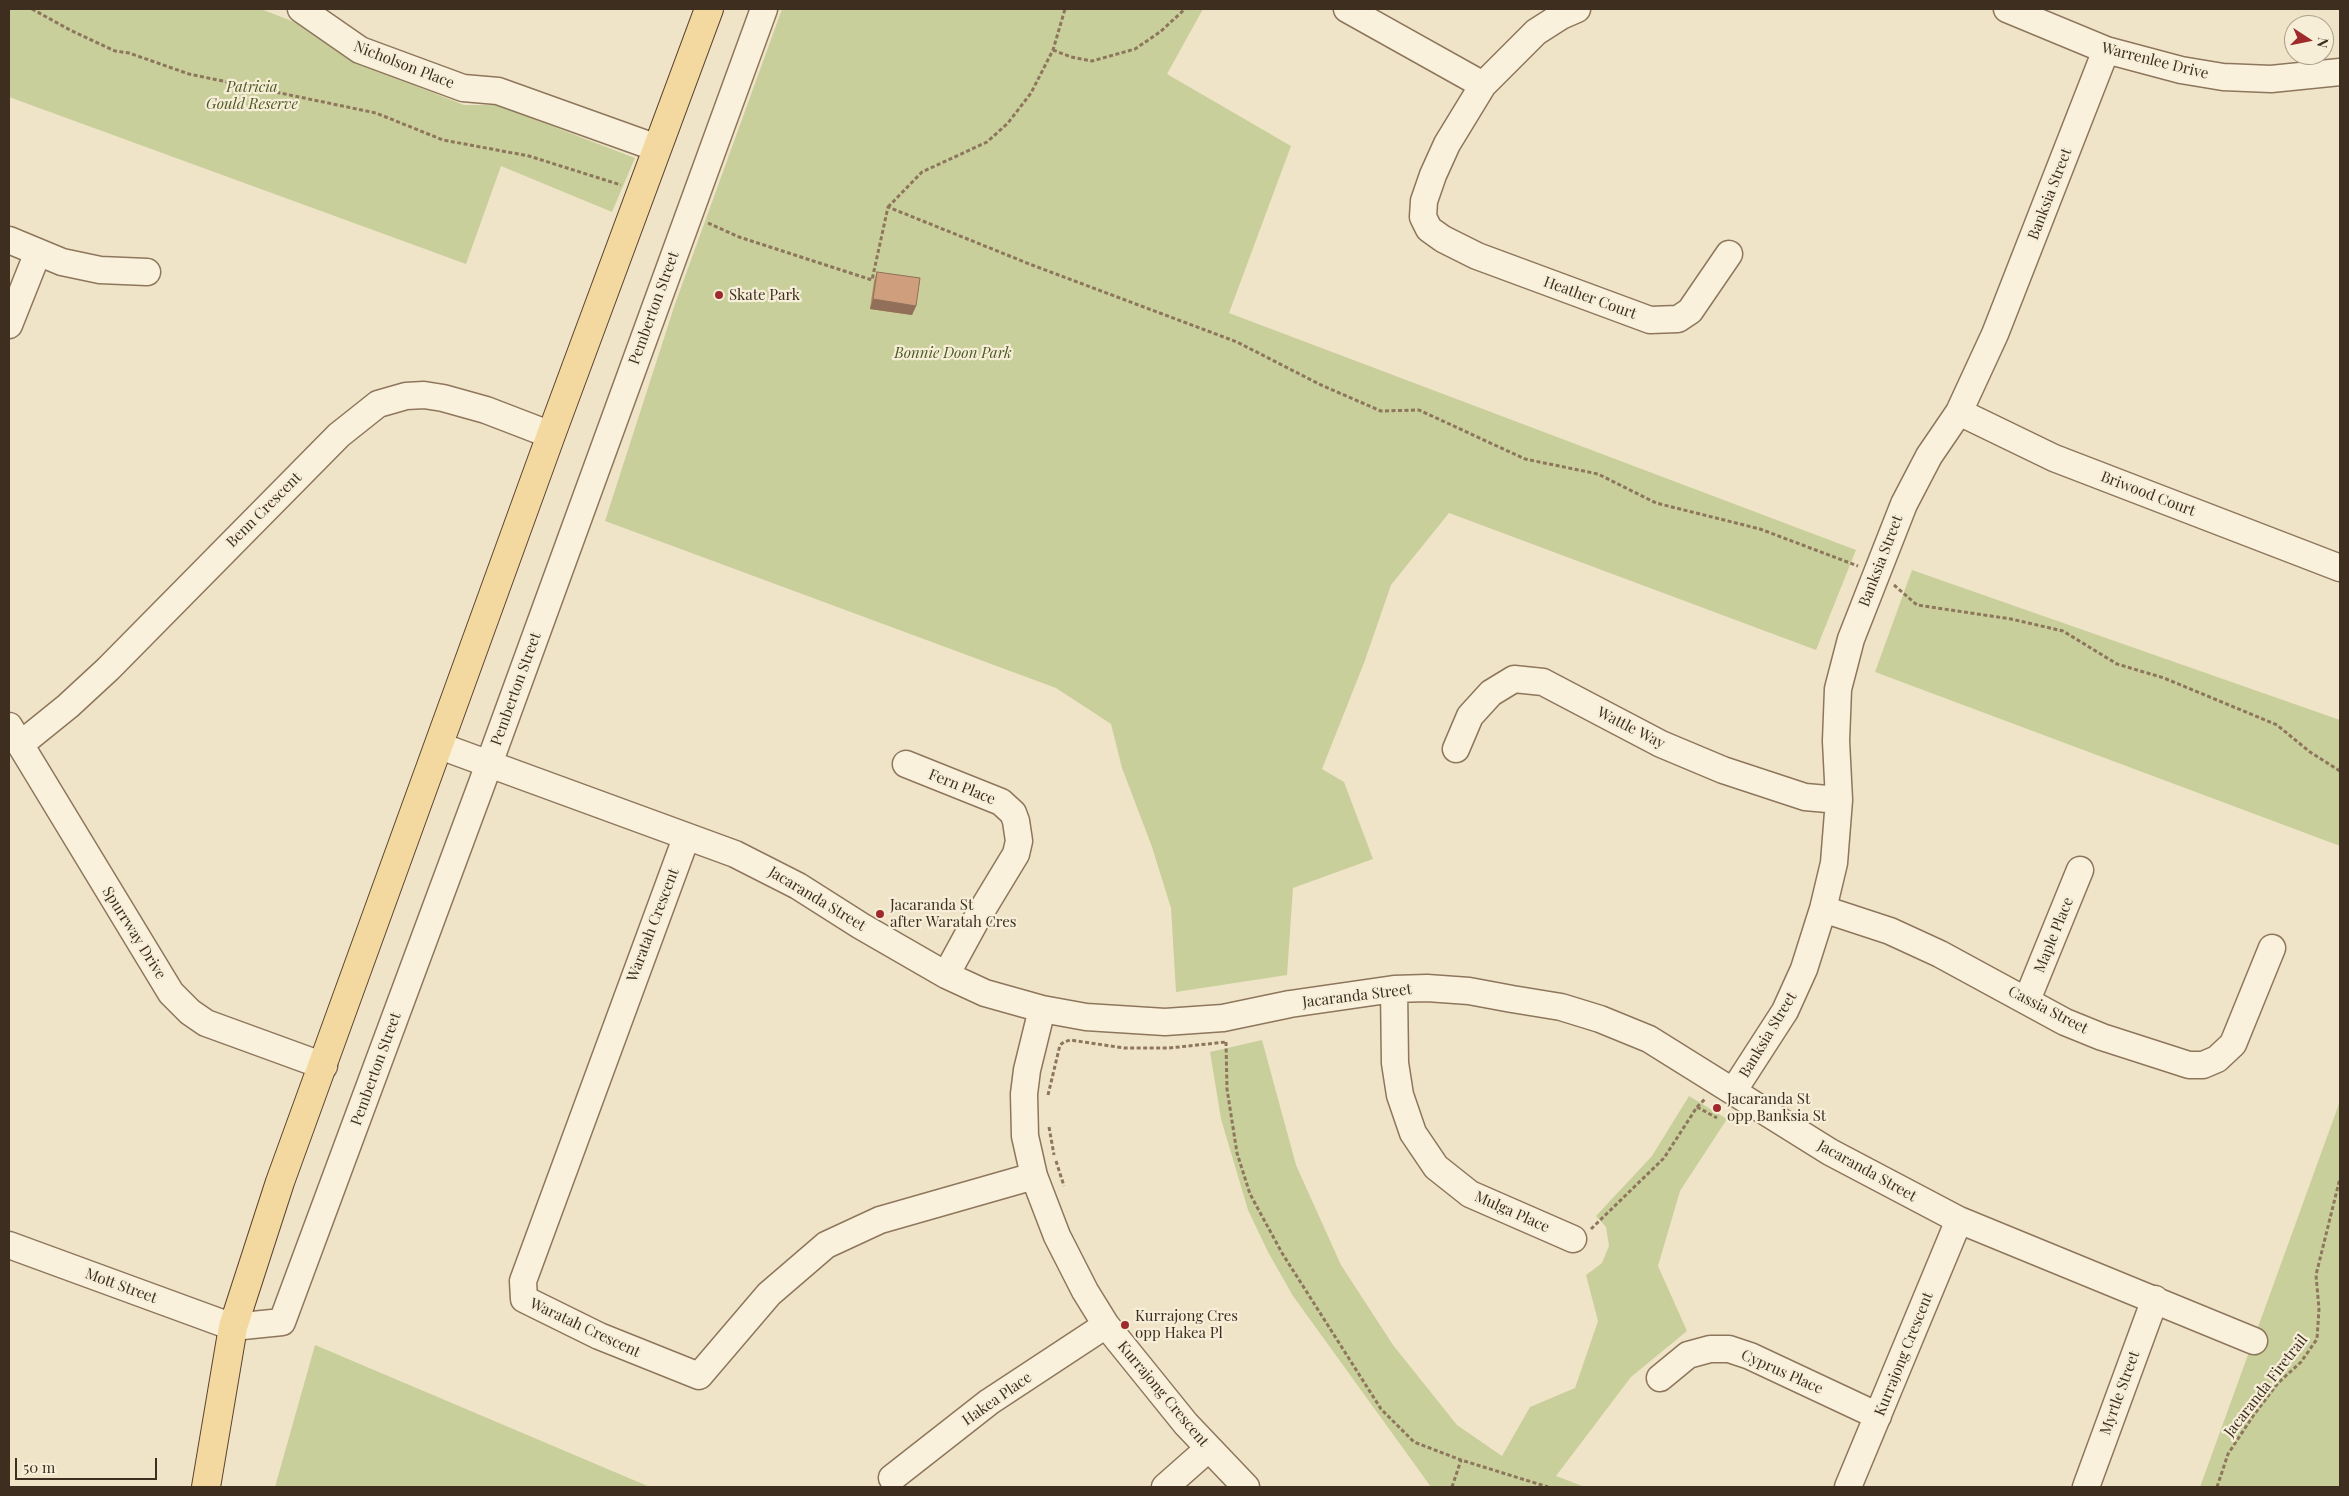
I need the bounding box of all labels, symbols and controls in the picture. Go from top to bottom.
north arrow [2284,15,2334,65]
text: N [2313,36,2334,50]
street label: Nicholson Place [351,38,457,92]
street label: Warrenlee Drive [2100,39,2210,83]
park label: Patricia Gould Reserve [206,78,298,113]
street label: Banksia Street [2024,146,2076,242]
street label: Pemberton Street [625,249,683,367]
street label: Heather Court [1541,273,1639,323]
place label: Skate Park [729,286,800,304]
marker: Skate Park [713,289,725,301]
park label: Bonnie Doon Park [894,344,1012,362]
street label: Briwood Court [2098,468,2198,520]
street label: Benn Crescent [223,469,305,551]
street label: Banksia Street [1855,513,1907,609]
street label: Pemberton Street [487,630,545,748]
street label: Wattle Way [1594,703,1668,753]
street label: Fern Place [926,765,998,809]
street label: Jacaranda Street [765,863,869,935]
street label: Waratah Crescent [623,866,683,984]
street label: Spurrway Drive [98,883,170,983]
street label: Maple Place [2031,895,2077,975]
place label: Jacaranda St after Waratah Cres [890,896,1017,931]
marker: Jacaranda St after Waratah Cres [874,908,886,920]
street label: Jacaranda Street [1301,980,1413,1012]
street label: Cassia Street [2005,982,2091,1038]
street label: Banksia Street [1735,989,1801,1081]
street label: Pemberton Street [347,1010,405,1128]
place label: Jacaranda St opp Banksia St [1727,1090,1826,1125]
marker: Jacaranda St opp Banksia St [1711,1102,1723,1114]
street label: Jacaranda Street [1814,1136,1920,1206]
street label: Mulga Place [1472,1187,1552,1237]
street label: Mott Street [83,1265,159,1307]
street label: Kurrajong Crescent [1871,1289,1937,1419]
street label: Waratah Crescent [527,1295,643,1361]
place label: Kurrajong Cres opp Hakea Pl [1135,1307,1238,1342]
marker: Kurrajong Cres opp Hakea Pl [1119,1319,1131,1331]
street label: Jacaranda Firetrail [2220,1331,2312,1441]
street label: Kurrajong Crescent [1114,1338,1212,1450]
street label: Cyprus Place [1738,1346,1826,1398]
street label: Myrtle Street [2096,1349,2144,1437]
street label: Hakea Place [959,1368,1035,1430]
scale bar [18,1448,160,1480]
text: 50 m [23,1457,55,1477]

